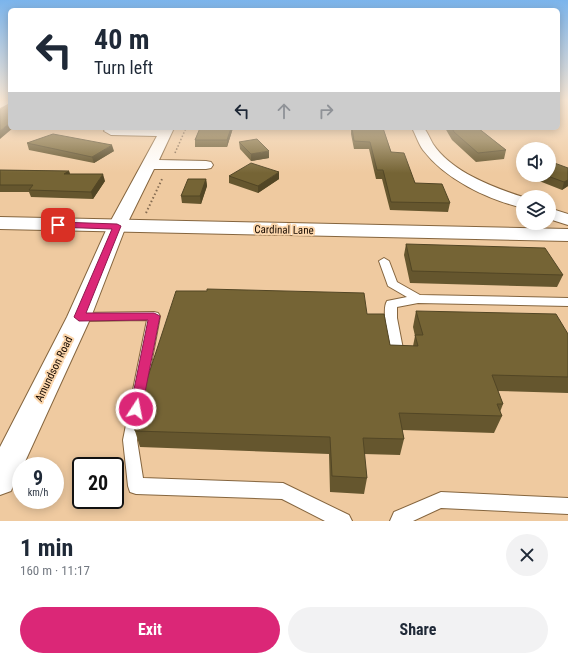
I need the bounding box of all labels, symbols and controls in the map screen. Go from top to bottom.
text: 40 m [94,23,150,56]
icon: left [28,24,80,76]
text: Turn left [94,57,153,78]
icon: left [231,100,253,122]
icon: ahead [273,100,295,122]
icon: right [315,100,337,122]
map controls [516,142,556,230]
button: sound [516,142,556,182]
button: layers [516,190,556,230]
pin [41,208,75,242]
icon: arrive [47,214,69,236]
street label: Cardinal Lane [254,223,314,237]
street label: Amundson Road [33,334,75,404]
position arrow [115,388,157,430]
speed limit sign: 20 [72,457,124,509]
text: 9 [33,466,43,490]
text: km/h [28,487,48,498]
text: 1 min [20,534,73,562]
button: close [506,534,548,576]
text: 160 m · 11:17 [20,563,90,578]
button: Exit [20,607,280,653]
button: Share [288,607,548,653]

